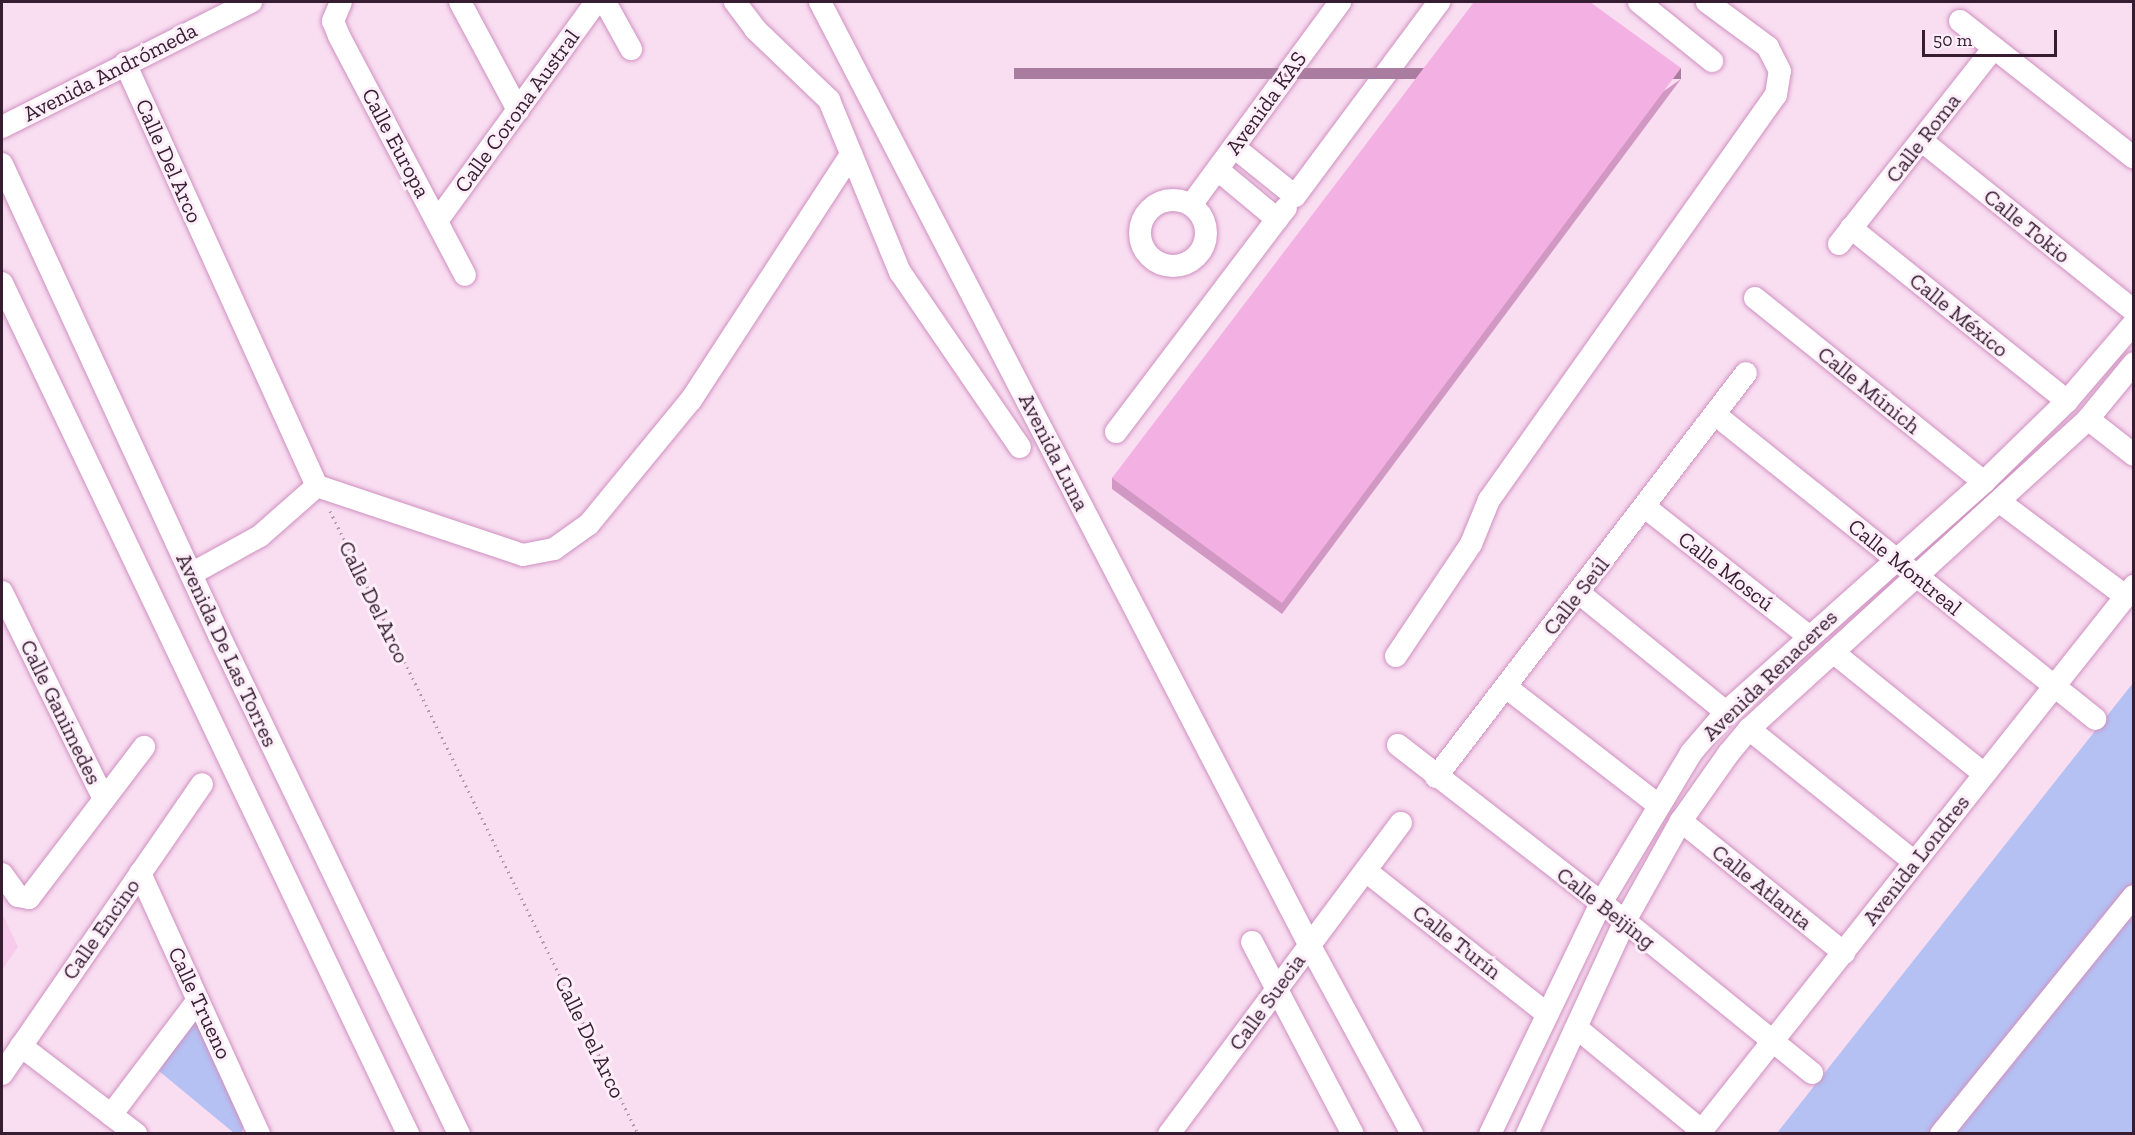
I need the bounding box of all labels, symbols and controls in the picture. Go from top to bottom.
street label: Avenida Andrómeda [18,17,202,127]
scale bar [1925,18,2060,56]
street label: Calle Corona Austral [449,24,585,198]
text: 50 m [1933,29,1972,51]
street label: Avenida KAS [1220,46,1312,160]
street label: Calle Europa [356,84,436,202]
street label: Calle Roma [1880,88,1966,188]
street label: Calle Del Arco [130,95,208,227]
street label: Calle Tokio [1978,183,2076,269]
street label: Calle México [1904,267,2014,363]
street label: Calle Múnich [1812,341,1926,439]
street label: Avenida Luna [1013,389,1095,515]
street label: Calle Montreal [1843,513,1967,621]
street label: Calle Moscú [1673,525,1779,617]
street label: Calle Del Arco [333,536,415,668]
street label: Avenida De Las Torres [170,549,284,751]
street label: Calle Seúl [1537,552,1615,640]
street label: Avenida Renaceres [1697,604,1843,746]
street label: Calle Ganimedes [15,635,107,789]
street label: Avenida Londres [1857,790,1975,930]
street label: Calle Atlanta [1706,838,1818,936]
street label: Calle Beijing [1551,861,1661,955]
street label: Calle Encino [56,873,146,985]
street label: Calle Turín [1407,899,1507,985]
street label: Calle Trueno [162,943,238,1063]
street label: Calle Suecia [1223,948,1311,1056]
street label: Calle Del Arco [549,971,631,1103]

